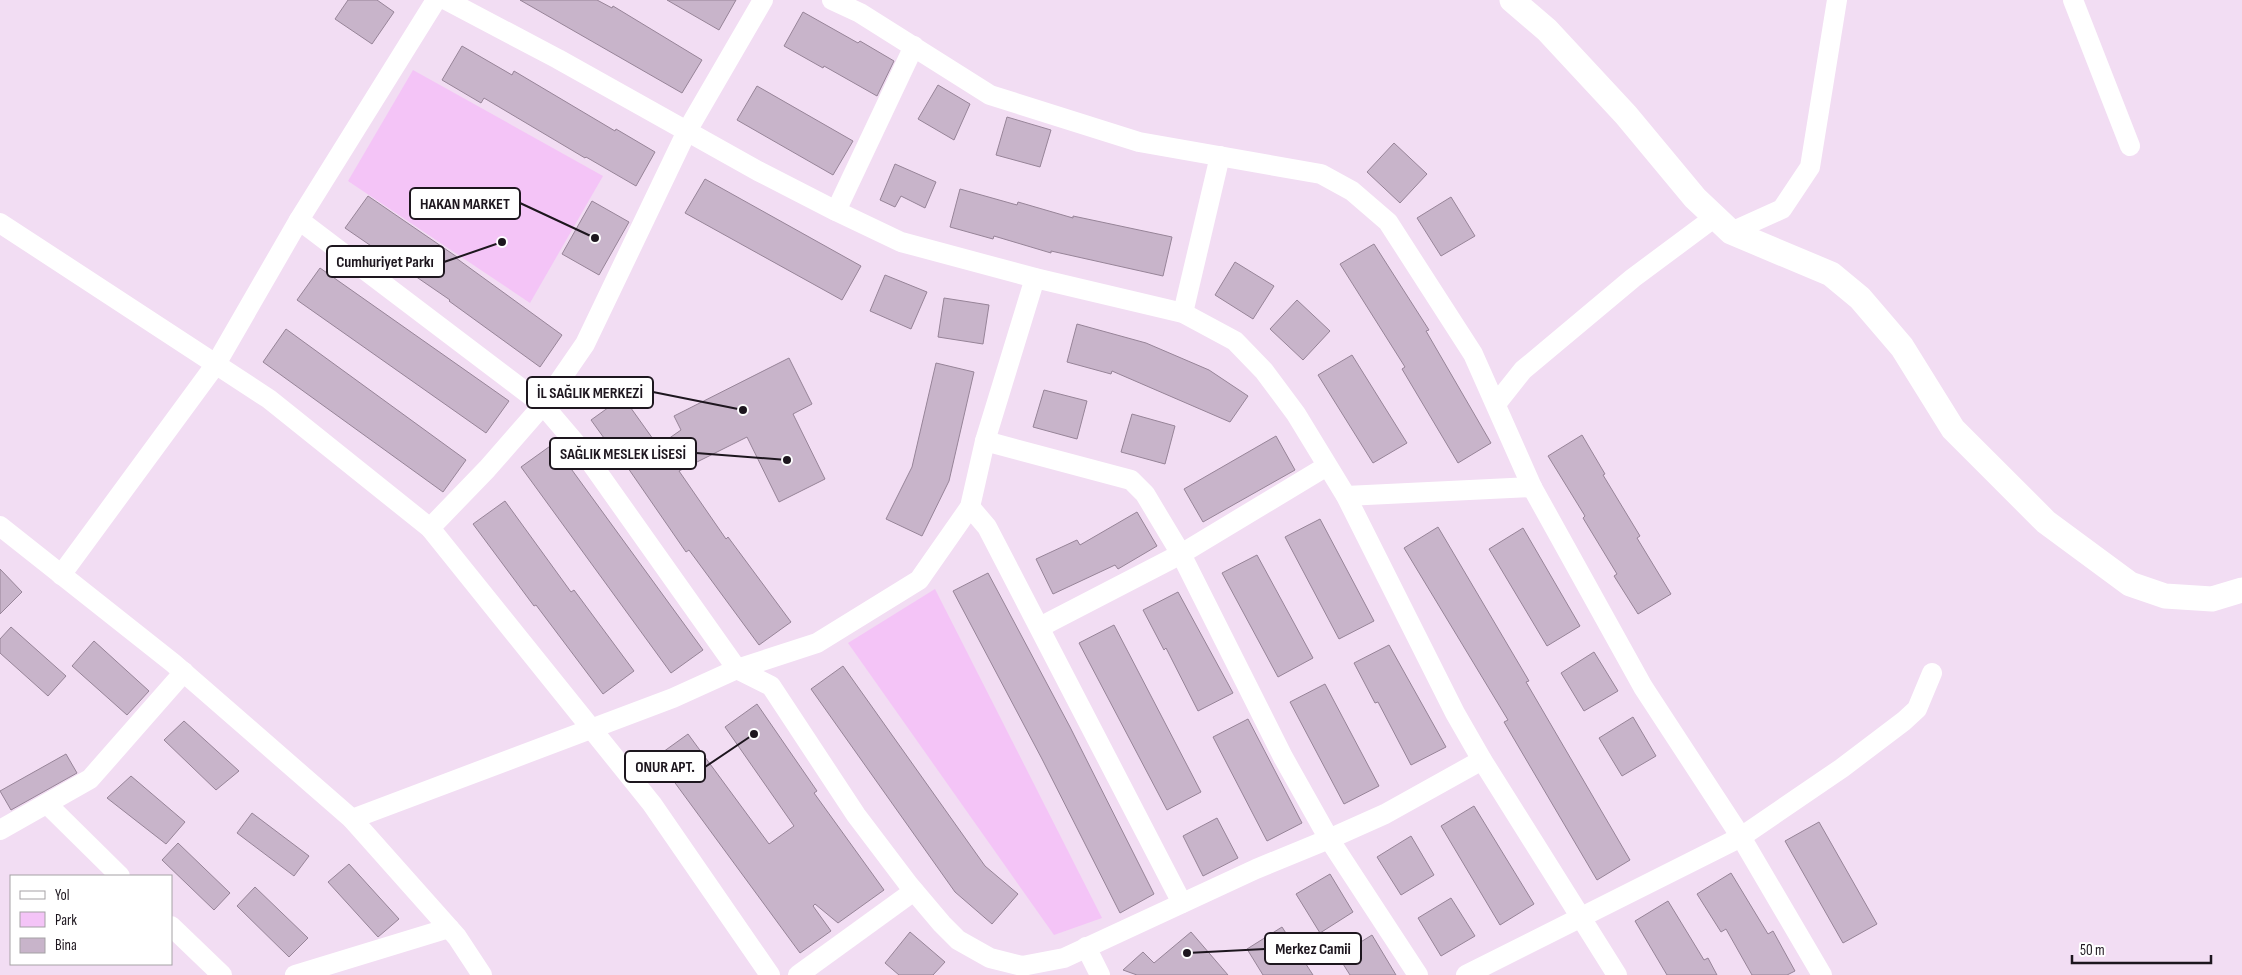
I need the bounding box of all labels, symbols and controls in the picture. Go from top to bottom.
callout: HAKAN MARKET [410,188,520,219]
text: HAKAN MARKET [420,195,510,214]
callout: Cumhuriyet Parkı [327,246,444,277]
text: Cumhuriyet Parkı [336,253,434,272]
callout: İL SAĞLIK MERKEZİ [527,377,653,408]
text: İL SAĞLIK MERKEZİ [537,384,643,403]
callout: SAĞLIK MESLEK LİSESİ [550,438,696,469]
text: SAĞLIK MESLEK LİSESİ [560,445,686,464]
callout: ONUR APT. [625,751,705,782]
text: ONUR APT. [635,758,695,777]
legend [10,875,172,965]
text: Yol [55,886,70,905]
text: Park [55,911,77,930]
scale bar [2072,932,2211,964]
callout: Merkez Camii [1265,933,1361,964]
text: Bina [55,936,77,955]
text: Merkez Camii [1275,940,1351,959]
text: 50 m [2080,941,2105,960]

